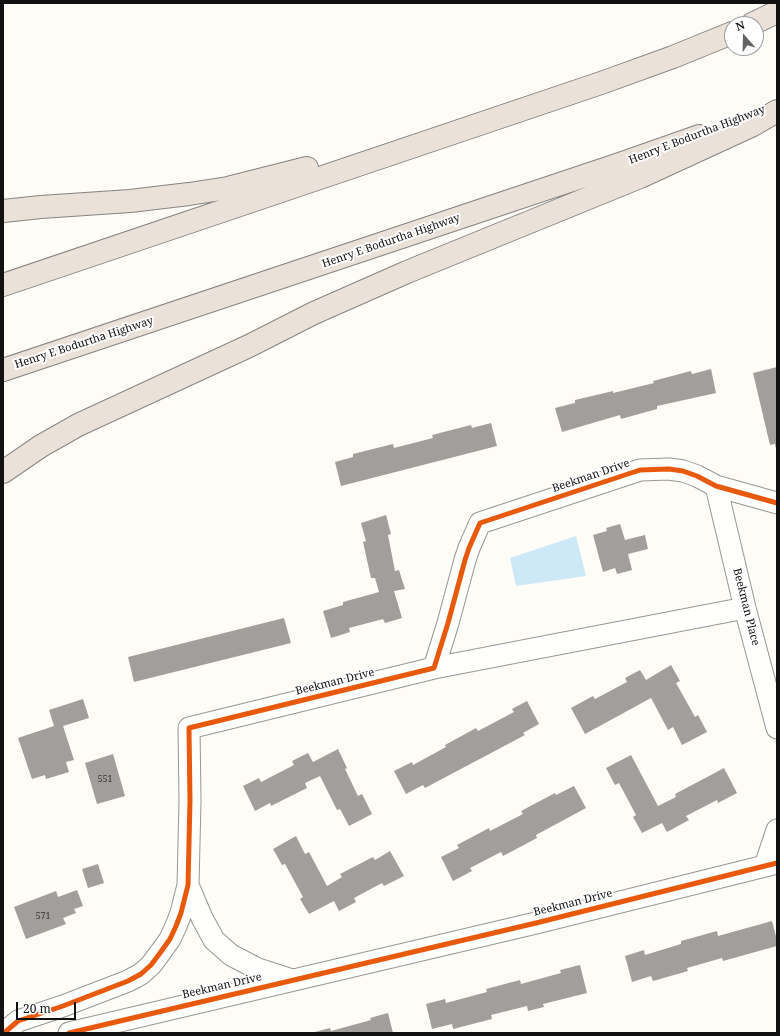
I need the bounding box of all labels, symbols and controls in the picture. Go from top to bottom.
north arrow [724,16,764,56]
text: N [733,17,747,34]
street label: Henry E Bodurtha Highway [627,103,767,167]
street label: Henry E Bodurtha Highway [320,211,462,271]
street label: Henry E Bodurtha Highway [13,314,155,372]
street label: Beekman Drive [551,457,631,495]
street label: Beekman Place [730,567,762,647]
street label: Beekman Drive [294,666,376,698]
house number: 551 [97,774,113,784]
street label: Beekman Drive [532,887,614,919]
house number: 571 [35,911,51,921]
street label: Beekman Drive [181,970,263,1002]
scale bar [18,994,78,1020]
text: 20 m [23,1000,51,1017]

